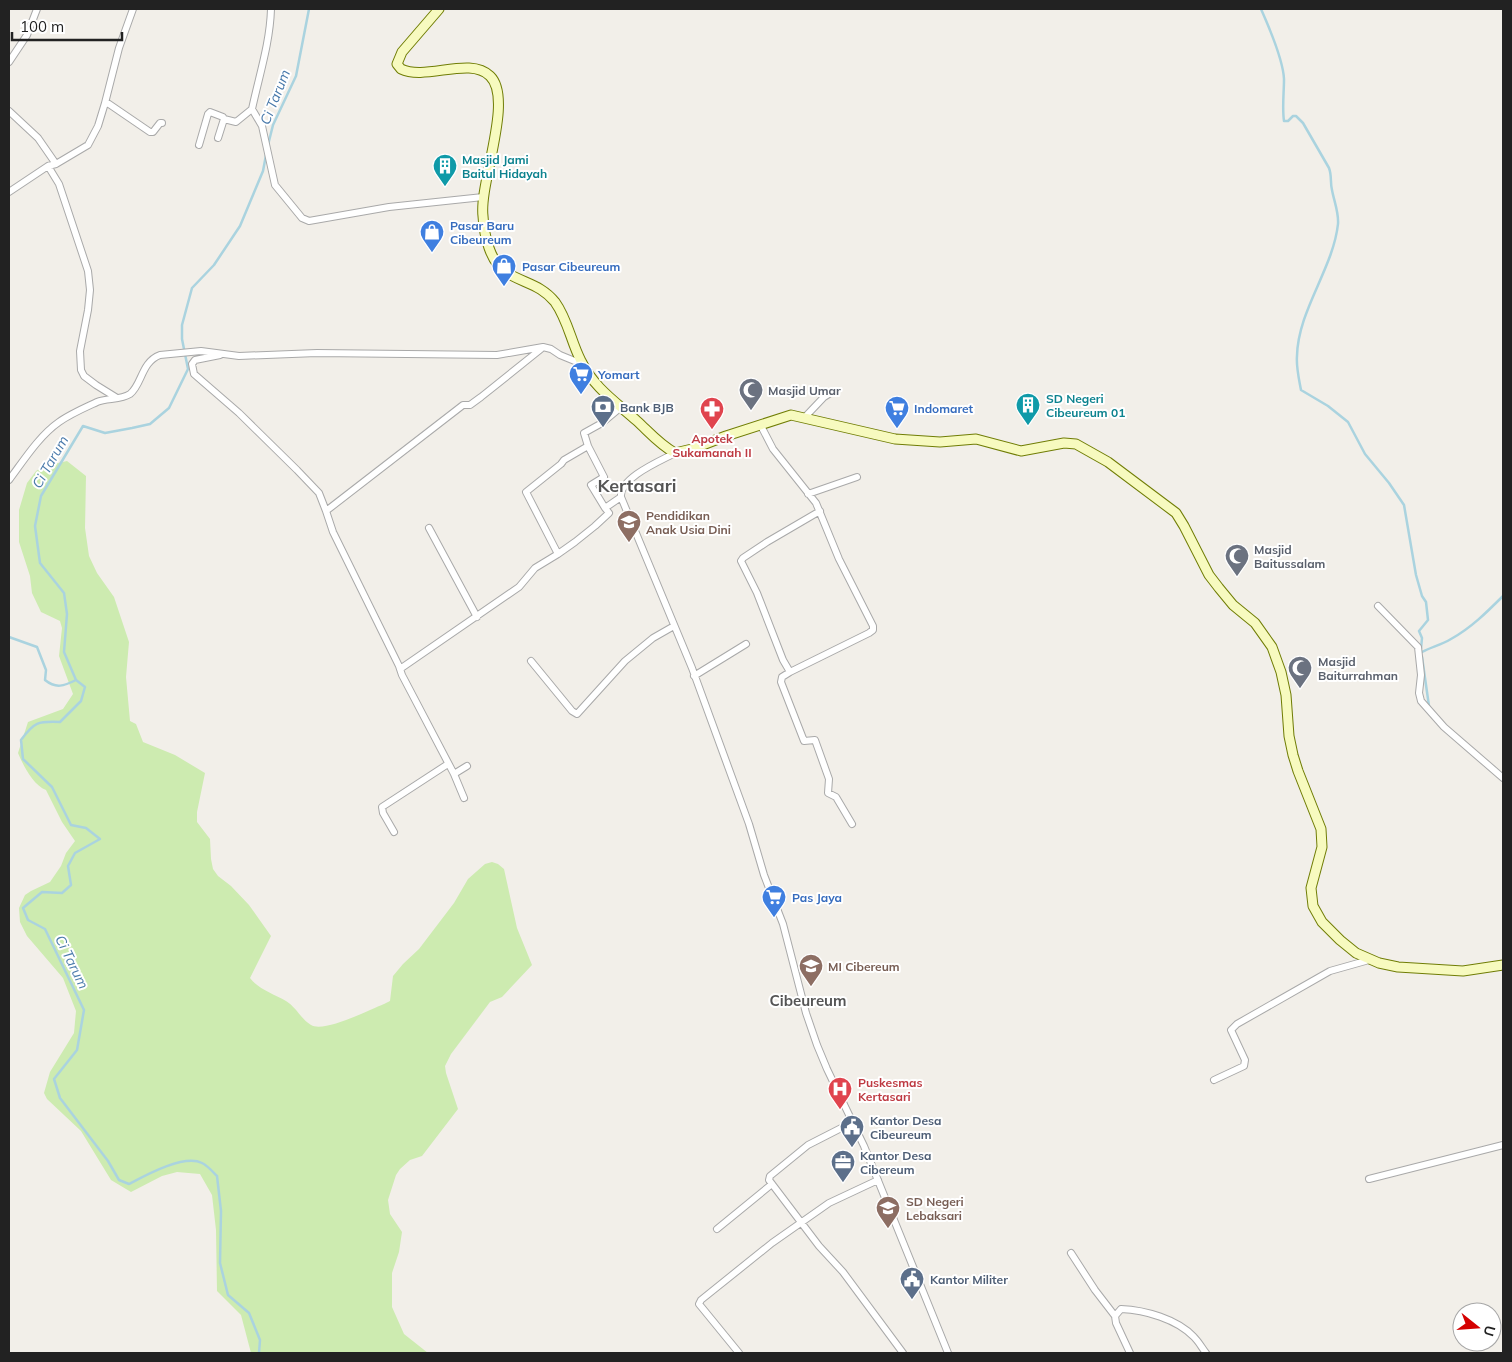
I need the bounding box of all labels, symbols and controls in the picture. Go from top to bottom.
scale bar [12,10,122,42]
text: 100 m [20,17,64,36]
water label: Ci Tarum [256,67,294,127]
place label: Masjid Jami Baitul Hidayah [462,152,547,181]
building icon: Masjid Jami Baitul Hidayah [432,153,458,187]
place label: Pasar Baru Cibeureum [450,218,514,247]
shop icon: Pasar Baru Cibeureum [419,219,445,253]
shop icon: Pasar Cibeureum [491,253,517,287]
place label: Pasar Cibeureum [522,259,620,274]
supermarket icon: Yomart [568,361,594,395]
place label: Yomart [597,367,640,382]
mosque icon: Masjid Umar [738,377,764,411]
place label: Masjid Umar [768,383,841,398]
place label: SD Negeri Cibeureum 01 [1046,391,1125,420]
building icon: SD Negeri Cibeureum 01 [1015,392,1041,426]
bank icon: Bank BJB [590,394,616,428]
supermarket icon: Indomaret [884,395,910,429]
pharmacy icon: Apotek Sukamanah II [699,396,725,430]
place label: Bank BJB [620,400,674,415]
place label: Indomaret [914,401,974,416]
place label: Apotek Sukamanah II [672,431,752,460]
water label: Ci Tarum [28,432,72,492]
district label: Kertasari [597,474,677,497]
place label: Pendidikan Anak Usia Dini [646,508,731,537]
school or university icon: Pendidikan Anak Usia Dini [616,509,642,543]
place label: Masjid Baitussalam [1254,542,1326,571]
mosque icon: Masjid Baitussalam [1224,543,1250,577]
place label: Masjid Baiturrahman [1318,654,1398,683]
mosque icon: Masjid Baiturrahman [1287,655,1313,689]
supermarket icon: Pas Jaya [761,884,787,918]
place label: Pas Jaya [792,890,842,905]
water label: Ci Tarum [51,932,93,992]
school or university icon: MI Cibereum [798,953,824,987]
place label: MI Cibereum [828,959,900,974]
district label: Cibeureum [769,991,847,1010]
place label: Puskesmas Kertasari [858,1075,922,1104]
hospital icon: Puskesmas Kertasari [827,1076,853,1110]
place label: Kantor Desa Cibeureum [870,1113,941,1142]
public building icon: Kantor Desa Cibeureum [839,1114,865,1148]
place label: Kantor Desa Cibereum [860,1148,931,1177]
office icon: Kantor Desa Cibereum [830,1149,856,1183]
place label: SD Negeri Lebaksari [906,1194,964,1223]
school or university icon: SD Negeri Lebaksari [875,1195,901,1229]
public building icon: Kantor Militer [899,1266,925,1300]
place label: Kantor Militer [930,1272,1008,1287]
north arrow [1452,1302,1502,1352]
text: U [1479,1323,1500,1338]

